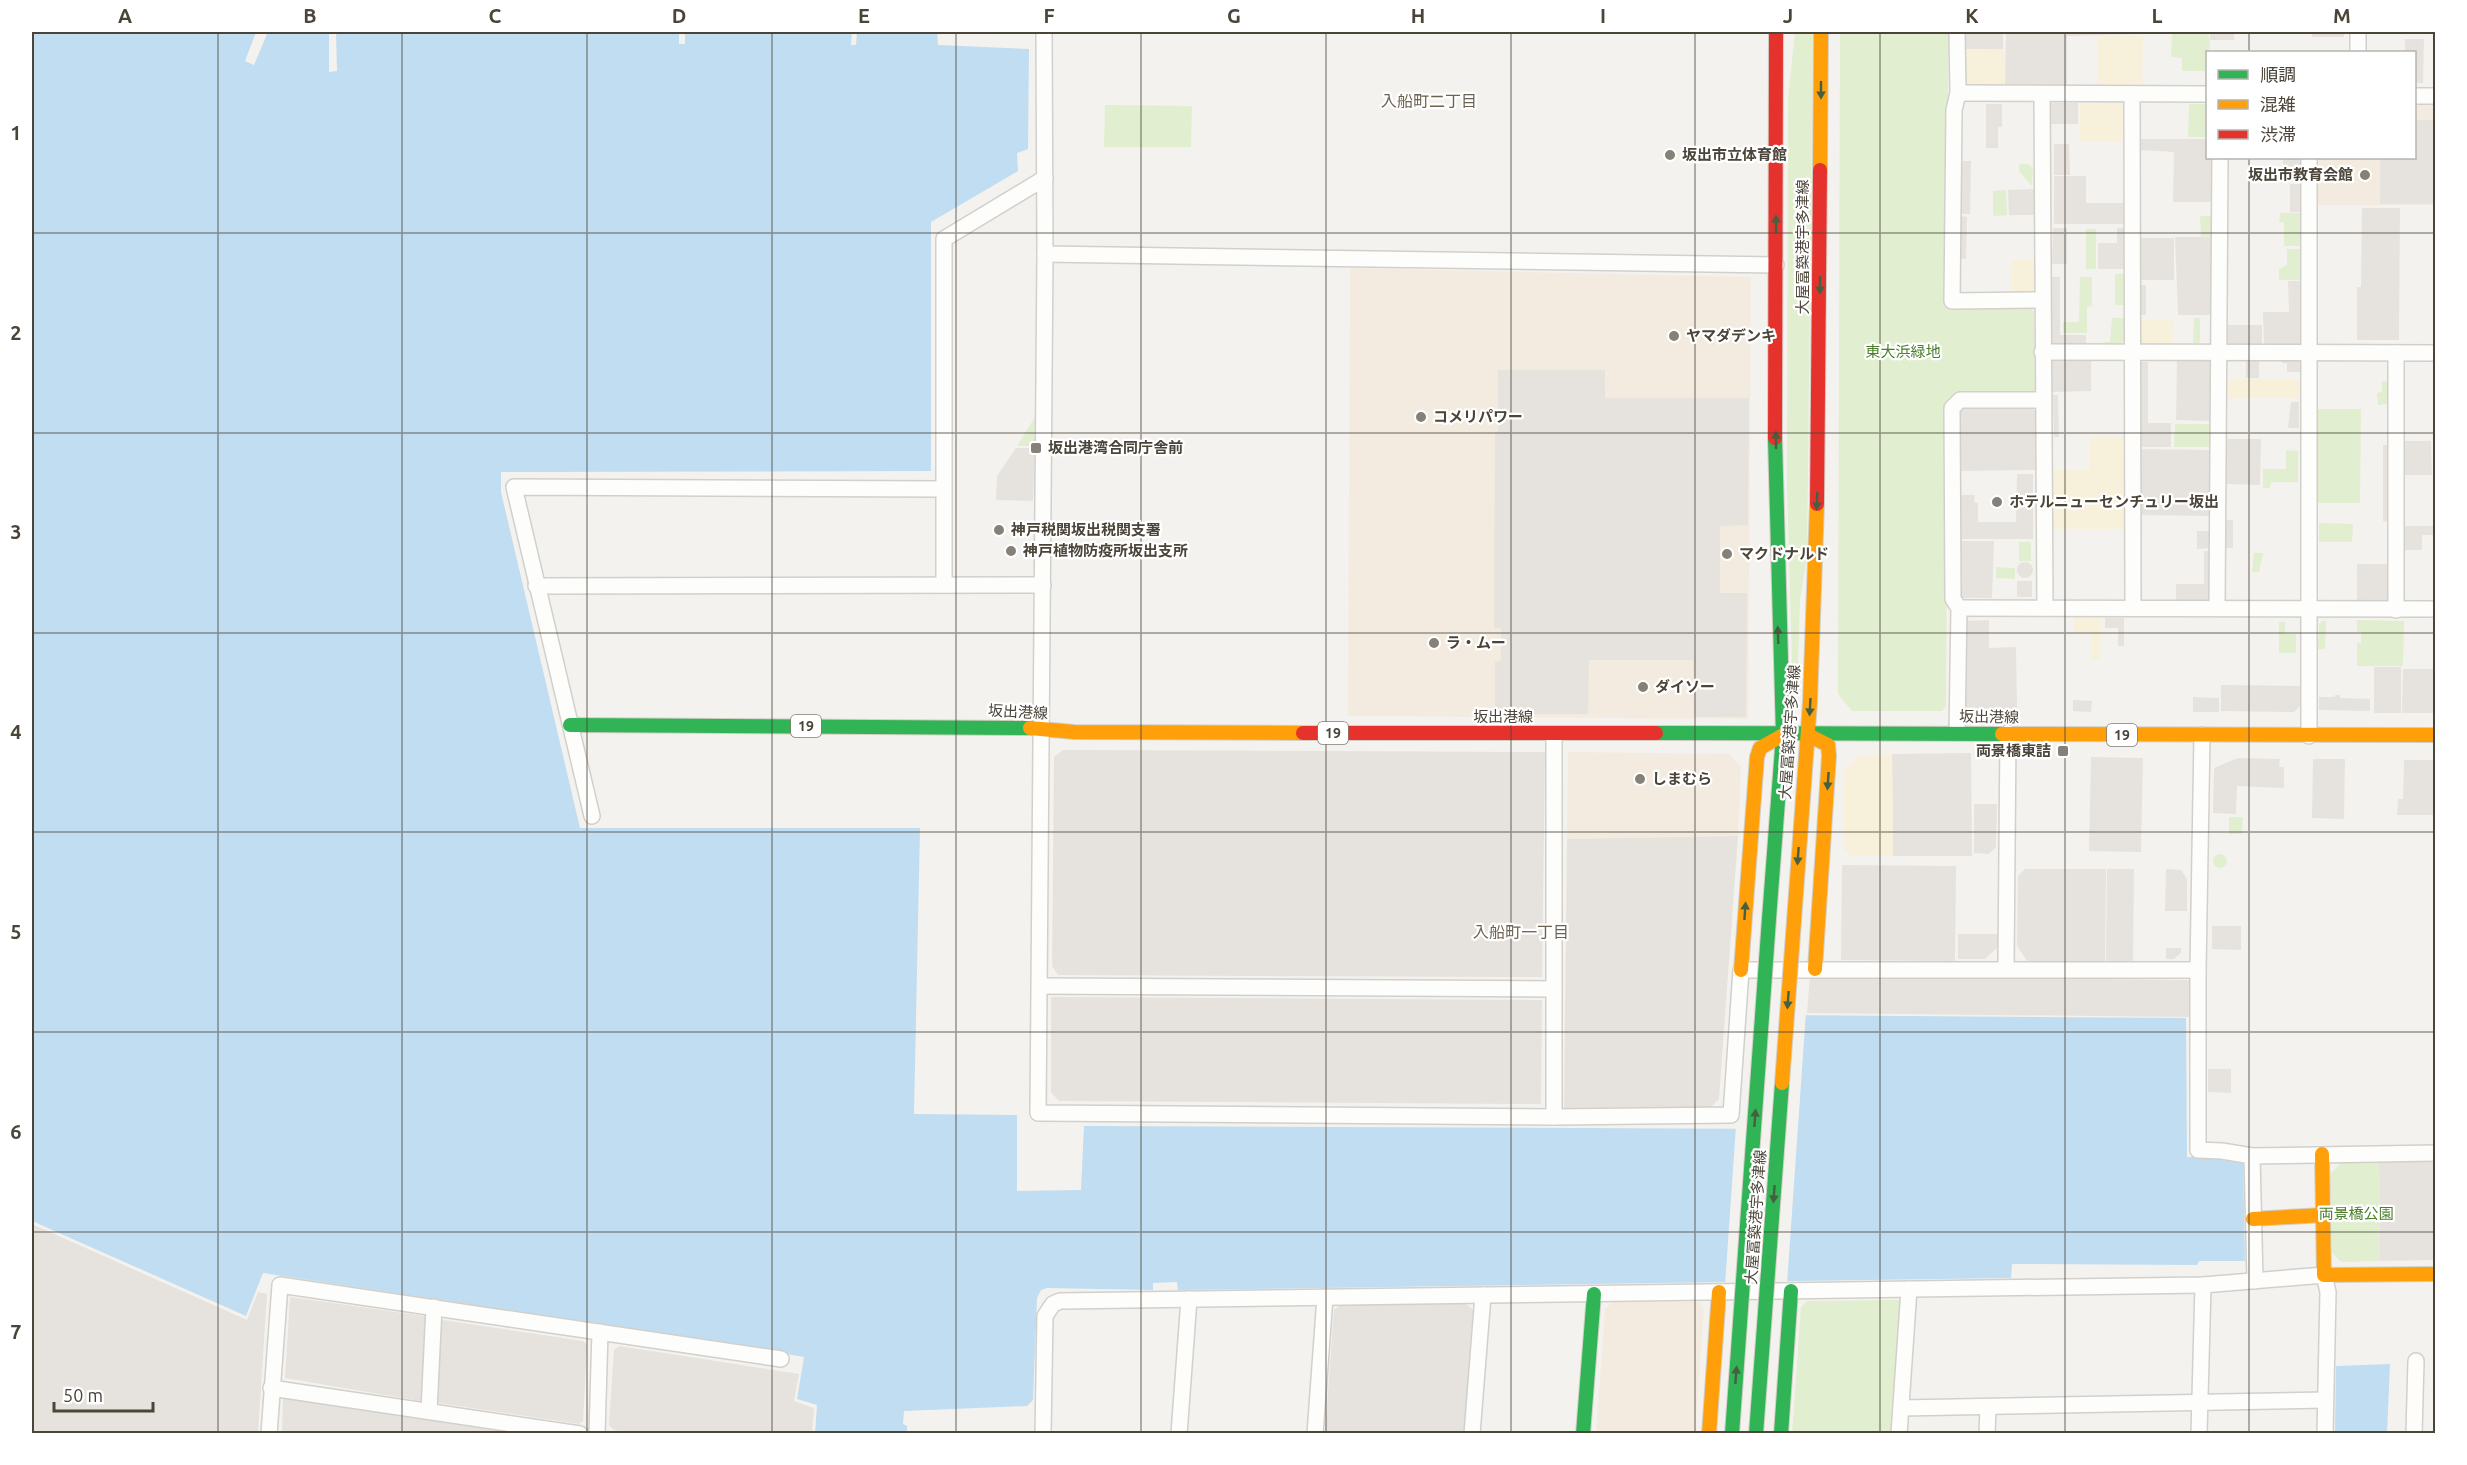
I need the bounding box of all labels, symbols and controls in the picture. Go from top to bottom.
text: A [118,4,132,27]
text: B [303,4,317,27]
text: C [489,4,502,27]
text: D [672,4,686,27]
text: E [858,4,870,27]
text: F [1043,4,1055,27]
text: G [1227,4,1241,27]
text: H [1411,4,1425,27]
text: I [1600,4,1606,27]
text: J [1783,4,1793,27]
text: K [1965,4,1979,27]
text: L [2152,4,2163,27]
text: M [2333,4,2351,27]
legend [2206,51,2416,159]
text: 順調 [2260,64,2296,84]
one-way arrow [1816,80,1826,99]
district label: 入船町二丁目 [1381,92,1477,110]
text: 混雑 [2260,94,2296,114]
text: 1 [10,121,22,144]
text: 渋滞 [2260,124,2296,144]
place label: 坂出市立体育館 [1682,146,1787,163]
marker: 坂出市立体育館 [1663,148,1677,162]
place label: 坂出市教育会館 [2248,166,2353,183]
marker: 坂出市教育会館 [2358,168,2372,182]
street label: 大屋冨築港宇多津線 [1794,179,1811,315]
one-way arrow [1771,214,1781,233]
one-way arrow [1815,275,1825,294]
text: 2 [10,321,22,344]
place label: ヤマダデンキ [1686,327,1776,344]
marker: ヤマダデンキ [1667,329,1681,343]
park label: 東大浜緑地 [1865,343,1941,360]
place label: コメリパワー [1433,408,1523,425]
marker: コメリパワー [1414,410,1428,424]
one-way arrow [1771,430,1781,449]
place label: 坂出港湾合同庁舎前 [1048,439,1183,456]
marker: 坂出港湾合同庁舎前 [1029,441,1043,455]
one-way arrow [1812,491,1822,510]
place label: ホテルニューセンチュリー坂出 [2009,493,2219,510]
marker: ホテルニューセンチュリー坂出 [1990,495,2004,509]
text: 3 [10,520,22,543]
place label: 神戸税関坂出税関支署 [1010,521,1161,538]
marker: 神戸税関坂出税関支署 [992,523,1006,537]
place label: 神戸植物防疫所坂出支所 [1022,542,1188,559]
marker: 神戸植物防疫所坂出支所 [1004,544,1018,558]
place label: マクドナルド [1739,545,1829,562]
marker: マクドナルド [1720,547,1734,561]
one-way arrow [1774,625,1783,644]
place label: ラ・ムー [1446,634,1506,651]
marker: ラ・ムー [1427,636,1441,650]
street label: 大屋冨築港宇多津線 [1776,664,1803,800]
place label: ダイソー [1655,678,1715,695]
marker: ダイソー [1636,680,1650,694]
one-way arrow [1805,697,1814,716]
street label: 坂出港線 [988,701,1048,722]
street label: 坂出港線 [1959,707,2019,726]
street label: 坂出港線 [1473,708,1533,725]
road number: 19 [791,715,821,737]
text: 4 [10,720,22,743]
road number: 19 [1318,722,1348,744]
road number: 19 [2107,724,2137,746]
place label: 両景橋東詰 [1976,742,2051,759]
marker: 両景橋東詰 [2056,744,2070,758]
place label: しまむら [1652,770,1712,787]
marker: しまむら [1633,772,1647,786]
one-way arrow [1823,772,1832,791]
one-way arrow [1794,846,1803,865]
one-way arrow [1740,902,1750,921]
text: 5 [10,920,22,943]
district label: 入船町一丁目 [1473,923,1569,941]
one-way arrow [1783,990,1793,1009]
one-way arrow [1750,1108,1760,1127]
text: 6 [10,1120,22,1143]
street label: 大屋冨築港宇多津線 [1742,1149,1769,1285]
one-way arrow [1769,1185,1779,1204]
park label: 両景橋公園 [2318,1205,2394,1222]
text: 7 [10,1320,22,1343]
one-way arrow [1732,1366,1741,1385]
scale bar [54,1375,153,1413]
text: 50 m [63,1385,103,1405]

